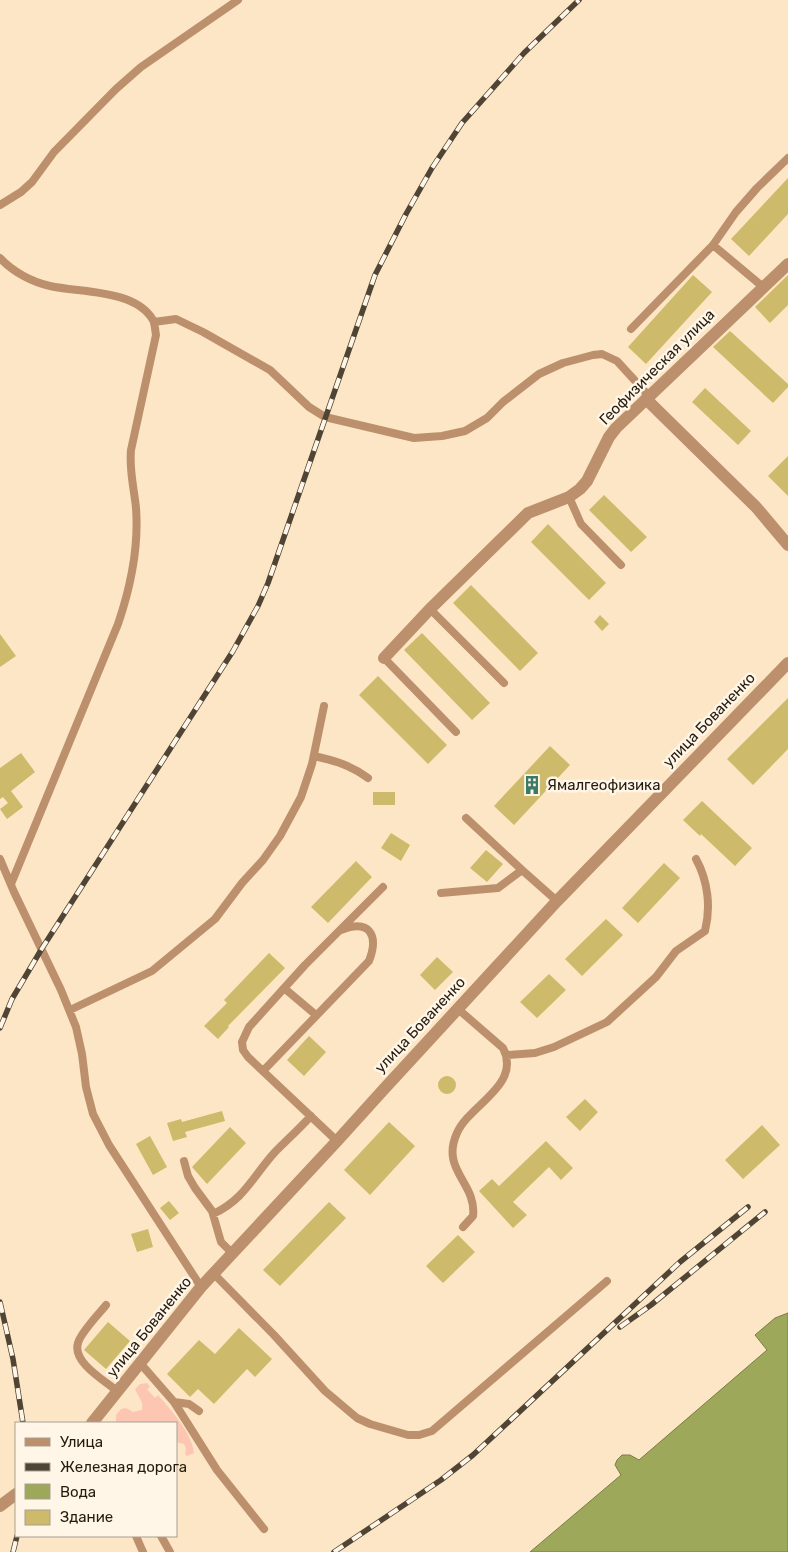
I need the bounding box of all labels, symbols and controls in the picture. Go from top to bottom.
street label: Геофизическая улица [595,305,719,429]
street label: улица Бованенко [659,669,759,771]
building icon: Ямалгеофизика [521,774,543,796]
place label: Ямалгеофизика [547,776,660,794]
street label: улица Бованенко [371,973,469,1077]
street label: улица Бованенко [103,1273,195,1381]
legend [15,1422,178,1537]
text: Улица [60,1433,103,1451]
text: Железная дорога [60,1458,187,1476]
text: Вода [60,1483,96,1501]
text: Здание [60,1508,113,1526]

